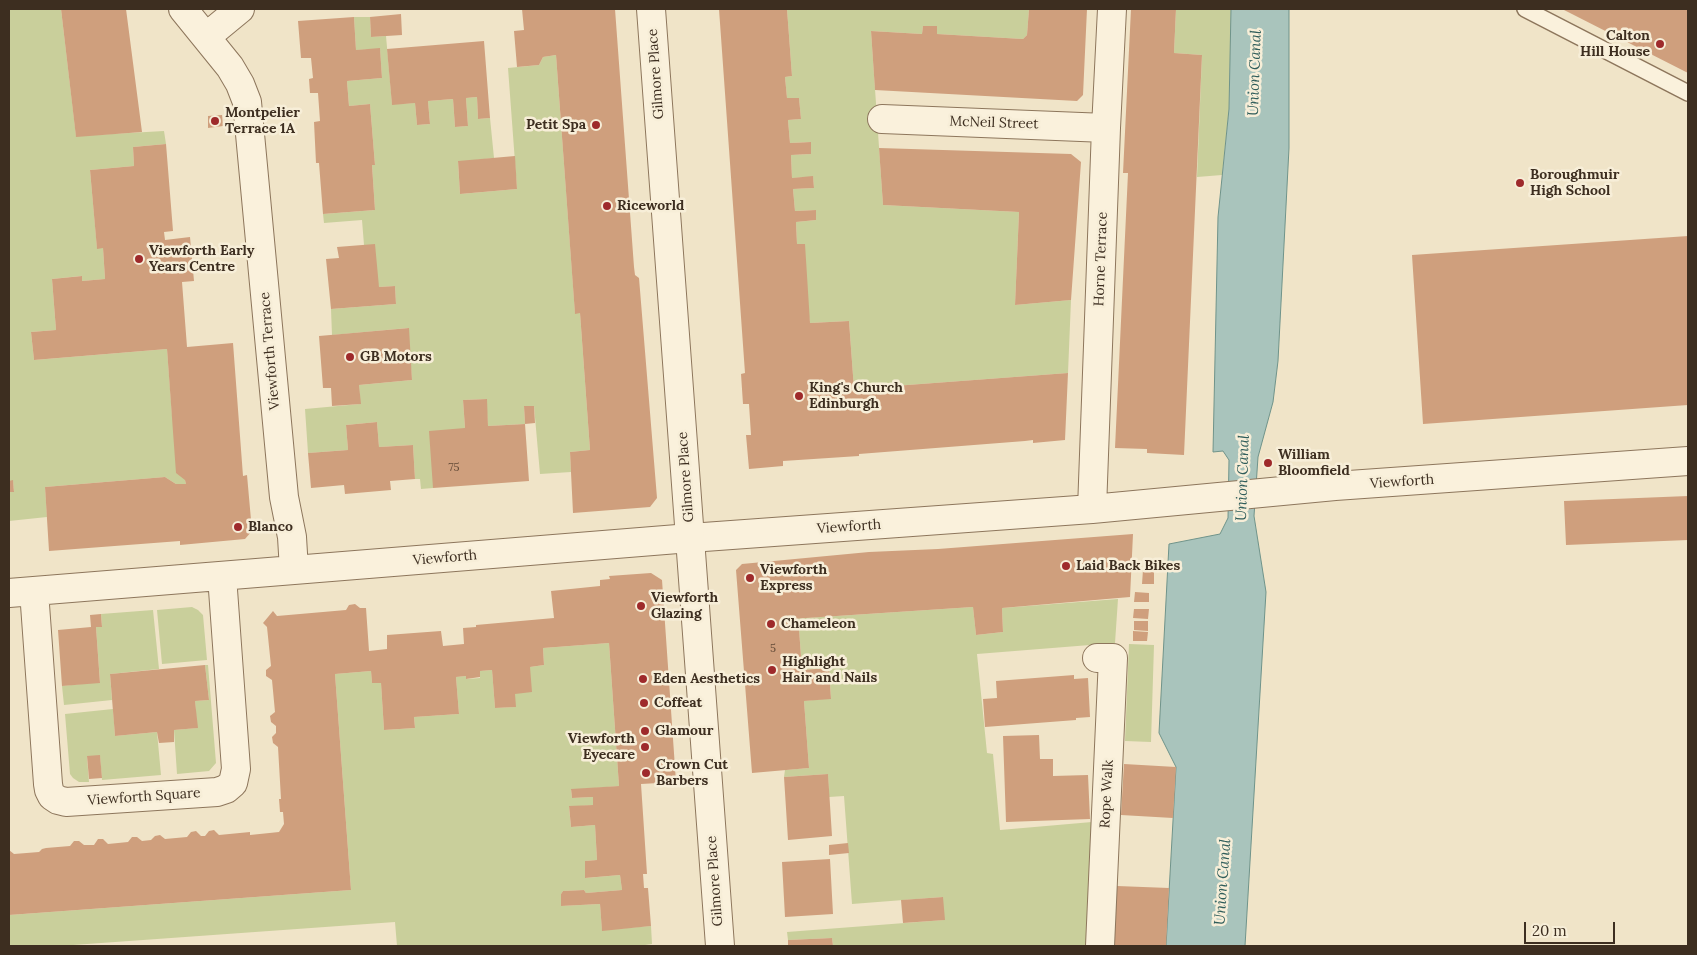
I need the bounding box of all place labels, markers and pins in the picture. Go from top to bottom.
place label: Calton Hill House [1580,28,1650,60]
marker: Calton Hill House [1654,38,1666,50]
place label: Montpelier Terrace 1A [225,105,300,138]
marker: Montpelier Terrace 1A [209,115,221,127]
place label: Petit Spa [526,117,586,133]
marker: Petit Spa [590,119,602,131]
place label: Boroughmuir High School [1530,167,1620,200]
marker: Boroughmuir High School [1514,177,1526,189]
place label: Riceworld [617,198,684,214]
marker: Riceworld [601,200,613,212]
place label: Viewforth Early Years Centre [149,243,255,276]
marker: Viewforth Early Years Centre [133,253,145,265]
place label: GB Motors [360,349,432,365]
marker: GB Motors [344,351,356,363]
place label: King's Church Edinburgh [809,380,903,412]
marker: King's Church Edinburgh [793,390,805,402]
place label: William Bloomfield [1278,447,1350,480]
marker: William Bloomfield [1262,457,1274,469]
place label: Blanco [248,519,293,535]
marker: Blanco [232,521,244,533]
place label: Laid Back Bikes [1076,558,1180,574]
marker: Laid Back Bikes [1060,560,1072,572]
place label: Viewforth Express [760,562,827,594]
marker: Viewforth Express [744,572,756,584]
place label: Viewforth Glazing [651,590,718,622]
marker: Viewforth Glazing [635,600,647,612]
place label: Chameleon [781,616,856,632]
marker: Chameleon [765,618,777,630]
place label: Highlight Hair and Nails [782,654,877,686]
marker: Highlight Hair and Nails [766,664,778,676]
place label: Eden Aesthetics [653,671,760,687]
marker: Eden Aesthetics [637,673,649,685]
place label: Coffeat [654,695,702,711]
marker: Coffeat [638,697,650,709]
place label: Glamour [655,723,713,739]
marker: Glamour [639,725,651,737]
place label: Viewforth Eyecare [568,731,635,764]
marker: Viewforth Eyecare [639,741,651,753]
place label: Crown Cut Barbers [656,757,728,790]
marker: Crown Cut Barbers [640,767,652,779]

